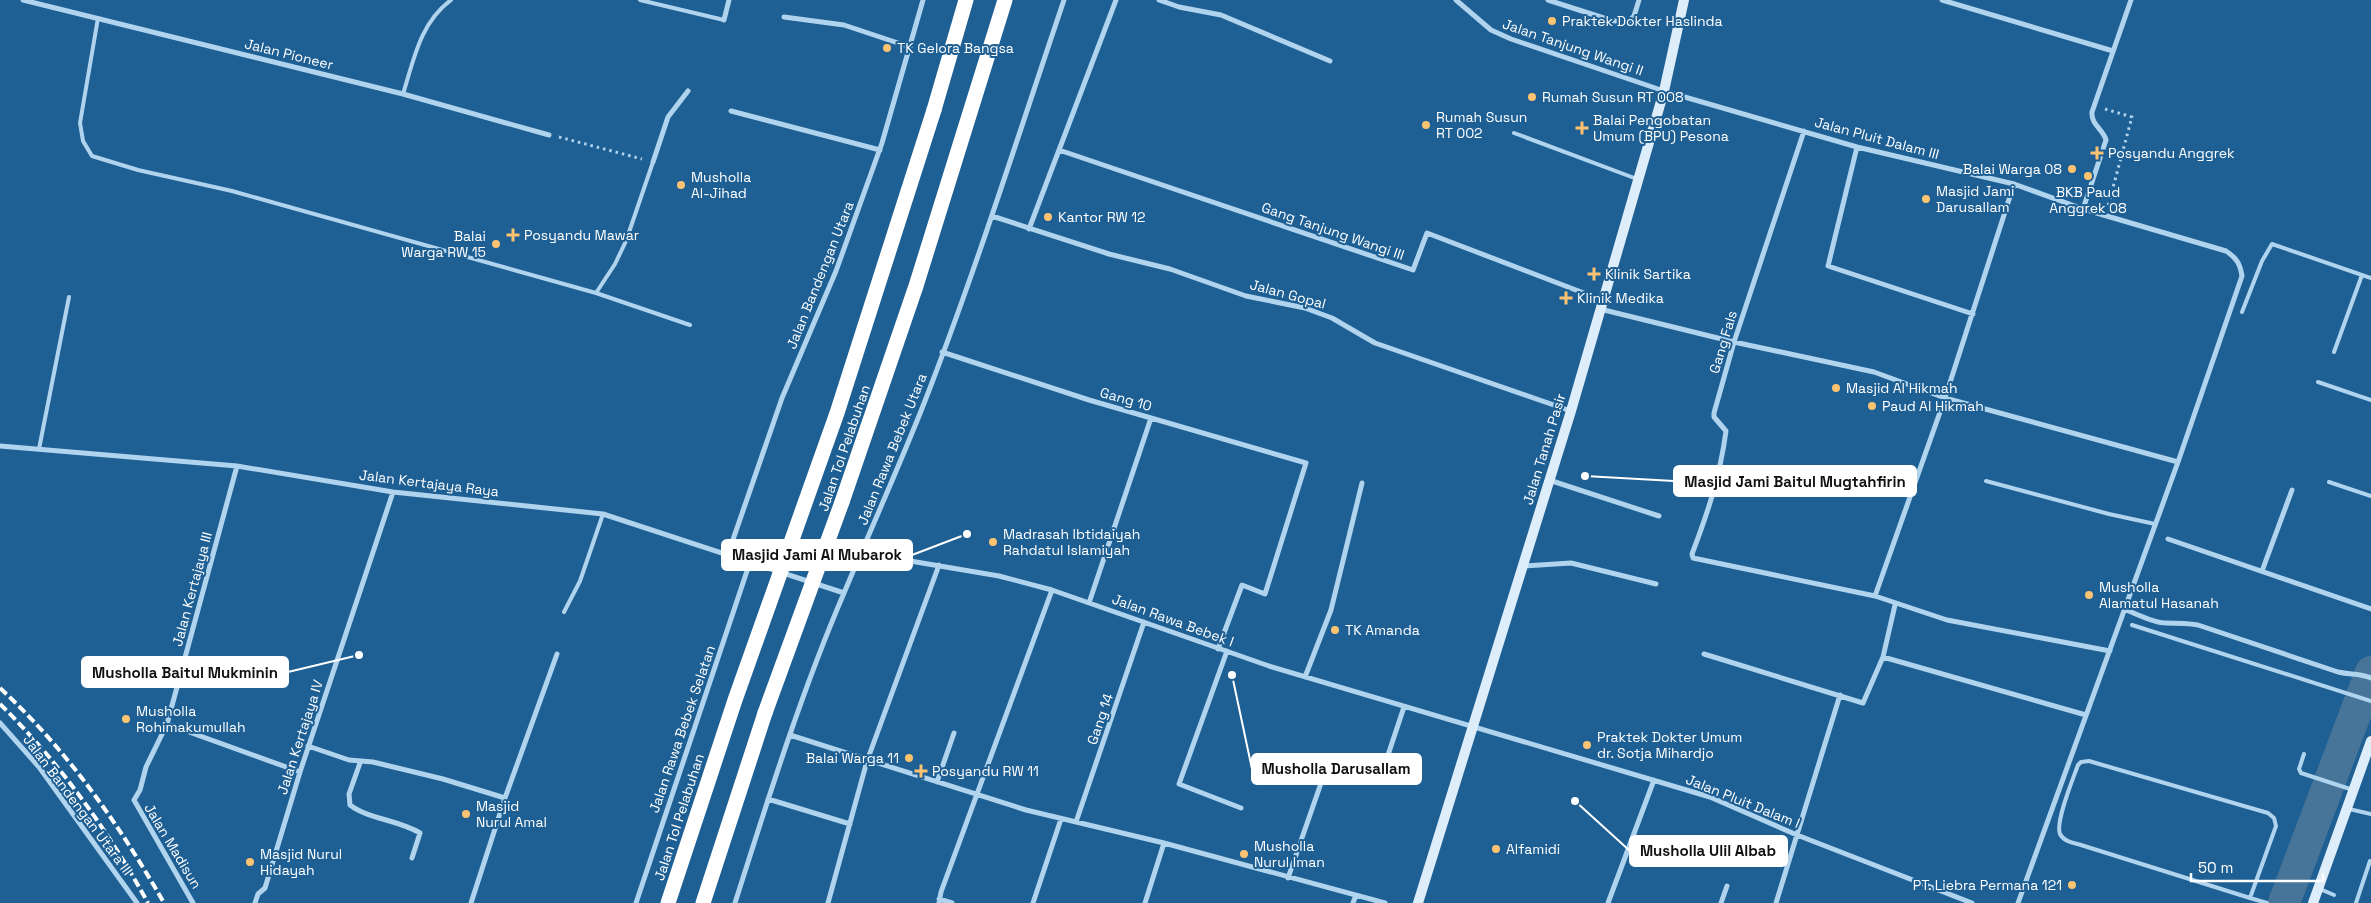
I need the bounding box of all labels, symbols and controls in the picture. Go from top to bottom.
place label: Praktek Dokter Haslinda [1562,12,1723,30]
street label: Jalan Tanjung Wangi II [1500,14,1646,80]
marker: Praktek Dokter Haslinda [1546,15,1558,27]
street label: Jalan Pioneer [243,34,335,74]
place label: TK Gelora Bangsa [897,39,1014,57]
marker: TK Gelora Bangsa [881,42,893,54]
place label: Rumah Susun RT 008 [1542,88,1684,106]
marker: Rumah Susun RT 008 [1526,91,1538,103]
place label: Rumah Susun RT 002 [1436,108,1527,142]
place label: Balai Pengobatan Umum (BPU) Pesona [1593,111,1729,145]
street label: Jalan Pluit Dalam III [1813,113,1941,163]
marker: Rumah Susun RT 002 [1420,119,1432,131]
marker: Balai Pengobatan Umum (BPU) Pesona [1575,121,1589,135]
place label: Posyandu Anggrek [2108,144,2235,162]
marker: Posyandu Anggrek [2090,146,2104,160]
place label: Balai Warga 08 [1963,160,2062,178]
marker: Balai Warga 08 [2066,163,2078,175]
place label: Musholla Al-Jihad [691,168,751,202]
marker: BKB Paud Anggrek 08 [2082,170,2094,182]
marker: Musholla Al-Jihad [675,179,687,191]
place label: Masjid Jami Darusallam [1936,182,2014,216]
place label: BKB Paud Anggrek 08 [2049,183,2127,217]
marker: Masjid Jami Darusallam [1920,193,1932,205]
street label: Gang Tanjung Wangi III [1259,198,1407,264]
street label: Jalan Bandengan Utara [782,199,858,351]
place label: Kantor RW 12 [1058,208,1146,226]
marker: Kantor RW 12 [1042,211,1054,223]
place label: Posyandu Mawar [524,226,639,244]
place label: Balai Warga RW 15 [401,227,486,261]
marker: Posyandu Mawar [506,228,520,242]
marker: Balai Warga RW 15 [490,238,502,250]
place label: Klinik Sartika [1605,265,1691,283]
marker: Klinik Sartika [1587,267,1601,281]
street label: Jalan Gopal [1248,275,1328,313]
place label: Klinik Medika [1577,289,1664,307]
marker: Klinik Medika [1559,291,1573,305]
street label: Gang Fals [1705,308,1741,376]
street label: Jalan Rawa Bebek Utara [853,371,931,527]
place label: Masjid Al Hikmah [1846,379,1957,397]
street label: Jalan Tol Pelabuhan [814,382,874,514]
marker: Masjid Al Hikmah [1830,382,1842,394]
street label: Gang 10 [1098,383,1154,415]
street label: Jalan Tanah Pasir [1519,391,1569,507]
place label: Paud Al Hikmah [1882,397,1984,415]
marker: Paud Al Hikmah [1866,400,1878,412]
street label: Jalan Kertajaya Raya [358,465,500,501]
callout: Masjid Jami Baitul Mugtahfirin [1674,466,1916,496]
text: Masjid Jami Baitul Mugtahfirin [1684,472,1906,491]
place label: Madrasah Ibtidaiyah Rahdatul Islamiyah [1003,525,1140,559]
street label: Jalan Kertajaya III [168,530,216,648]
marker: Madrasah Ibtidaiyah Rahdatul Islamiyah [987,536,999,548]
callout: Masjid Jami Al Mubarok [722,540,912,570]
text: Masjid Jami Al Mubarok [732,545,903,564]
place label: Musholla Alamatul Hasanah [2099,578,2219,612]
marker: Musholla Alamatul Hasanah [2083,589,2095,601]
street label: Jalan Rawa Bebek I [1110,590,1236,650]
place label: TK Amanda [1345,621,1420,639]
marker: TK Amanda [1329,624,1341,636]
street label: Jalan Rawa Bebek Selatan [645,643,719,815]
callout: Musholla Baitul Mukminin [82,657,288,687]
text: Musholla Baitul Mukminin [92,663,278,682]
street label: Jalan Kertajaya IV [273,677,327,797]
street label: Gang 14 [1083,691,1117,747]
place label: Musholla Rohimakumullah [136,702,246,736]
marker: Musholla Rohimakumullah [120,713,132,725]
place label: Praktek Dokter Umum dr. Sotja Mihardjo [1597,728,1742,762]
street label: Jalan Bandengan Utara III [19,731,137,879]
marker: Praktek Dokter Umum dr. Sotja Mihardjo [1581,739,1593,751]
place label: Balai Warga 11 [806,749,899,767]
street label: Jalan Tol Pelabuhan [650,751,708,883]
marker: Balai Warga 11 [903,752,915,764]
callout: Musholla Darusallam [1252,754,1421,784]
text: Musholla Darusallam [1262,759,1410,778]
place label: Posyandu RW 11 [932,762,1039,780]
marker: Posyandu RW 11 [914,764,928,778]
street label: Jalan Pluit Dalam I [1683,770,1803,832]
place label: Masjid Nurul Amal [476,797,547,831]
street label: Jalan Madisun [140,800,206,892]
marker: Masjid Nurul Amal [460,808,472,820]
callout: Musholla Ulil Albab [1630,836,1787,866]
place label: Musholla Nurul Iman [1254,837,1325,871]
place label: Alfamidi [1506,840,1560,858]
text: Musholla Ulil Albab [1640,841,1776,860]
marker: Alfamidi [1490,843,1502,855]
place label: Masjid Nurul Hidayah [260,845,342,879]
marker: Musholla Nurul Iman [1238,848,1250,860]
scale bar [2191,850,2324,882]
marker: Masjid Nurul Hidayah [244,856,256,868]
text: 50 m [2198,858,2233,877]
place label: PT. Liebra Permana 121 [1913,876,2062,894]
marker: PT. Liebra Permana 121 [2066,879,2078,891]

